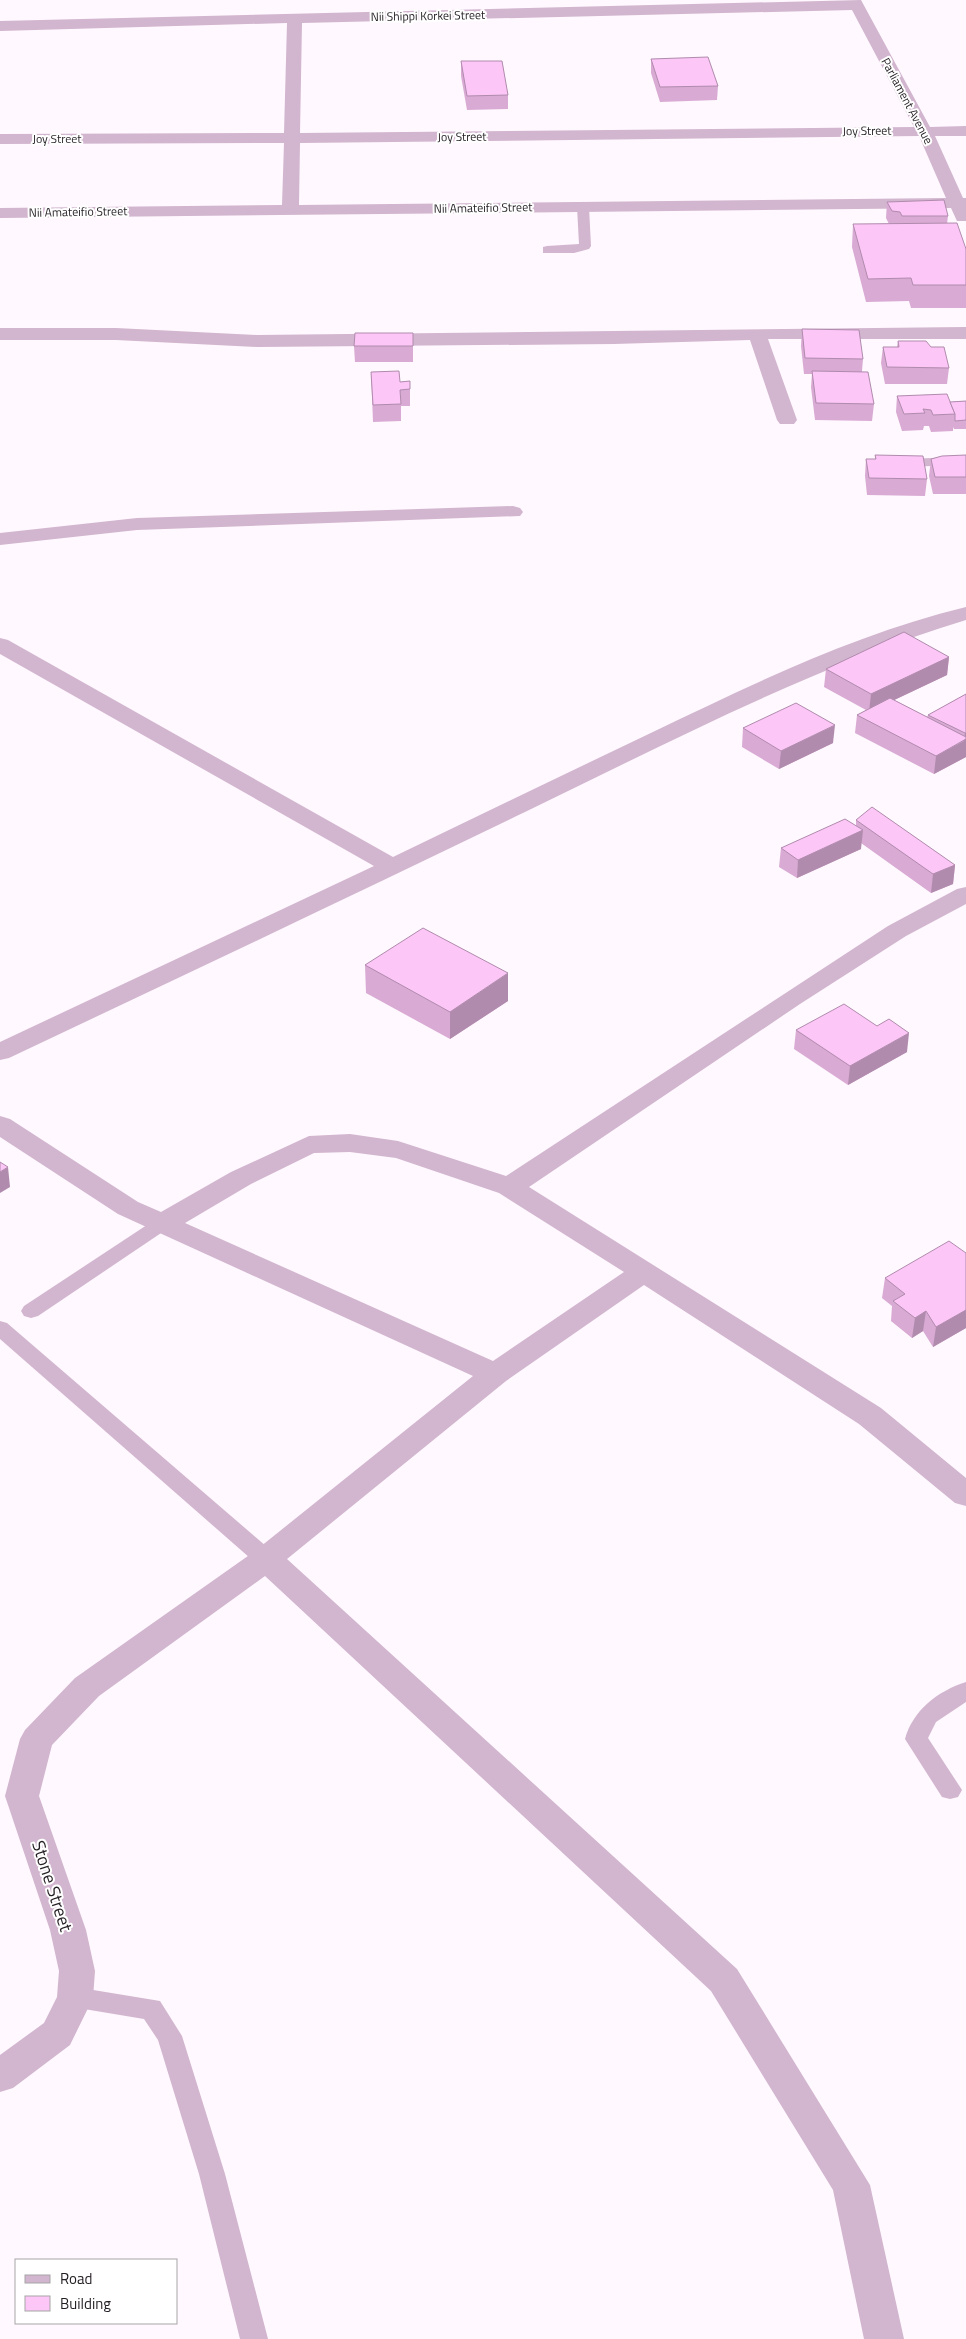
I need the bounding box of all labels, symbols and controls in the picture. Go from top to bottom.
street label: Nii Shippi Korkei Street [371,5,486,26]
street label: Parliament Avenue [877,54,938,147]
street label: Joy Street [842,121,892,140]
street label: Joy Street [437,127,487,146]
street label: Joy Street [33,129,82,148]
street label: Nii Amateifio Street [434,197,533,218]
street label: Nii Amateifio Street [29,201,128,222]
street label: Stone Street [25,1837,80,1936]
legend [15,2259,178,2324]
text: Road [60,2267,92,2290]
text: Building [60,2292,111,2315]

